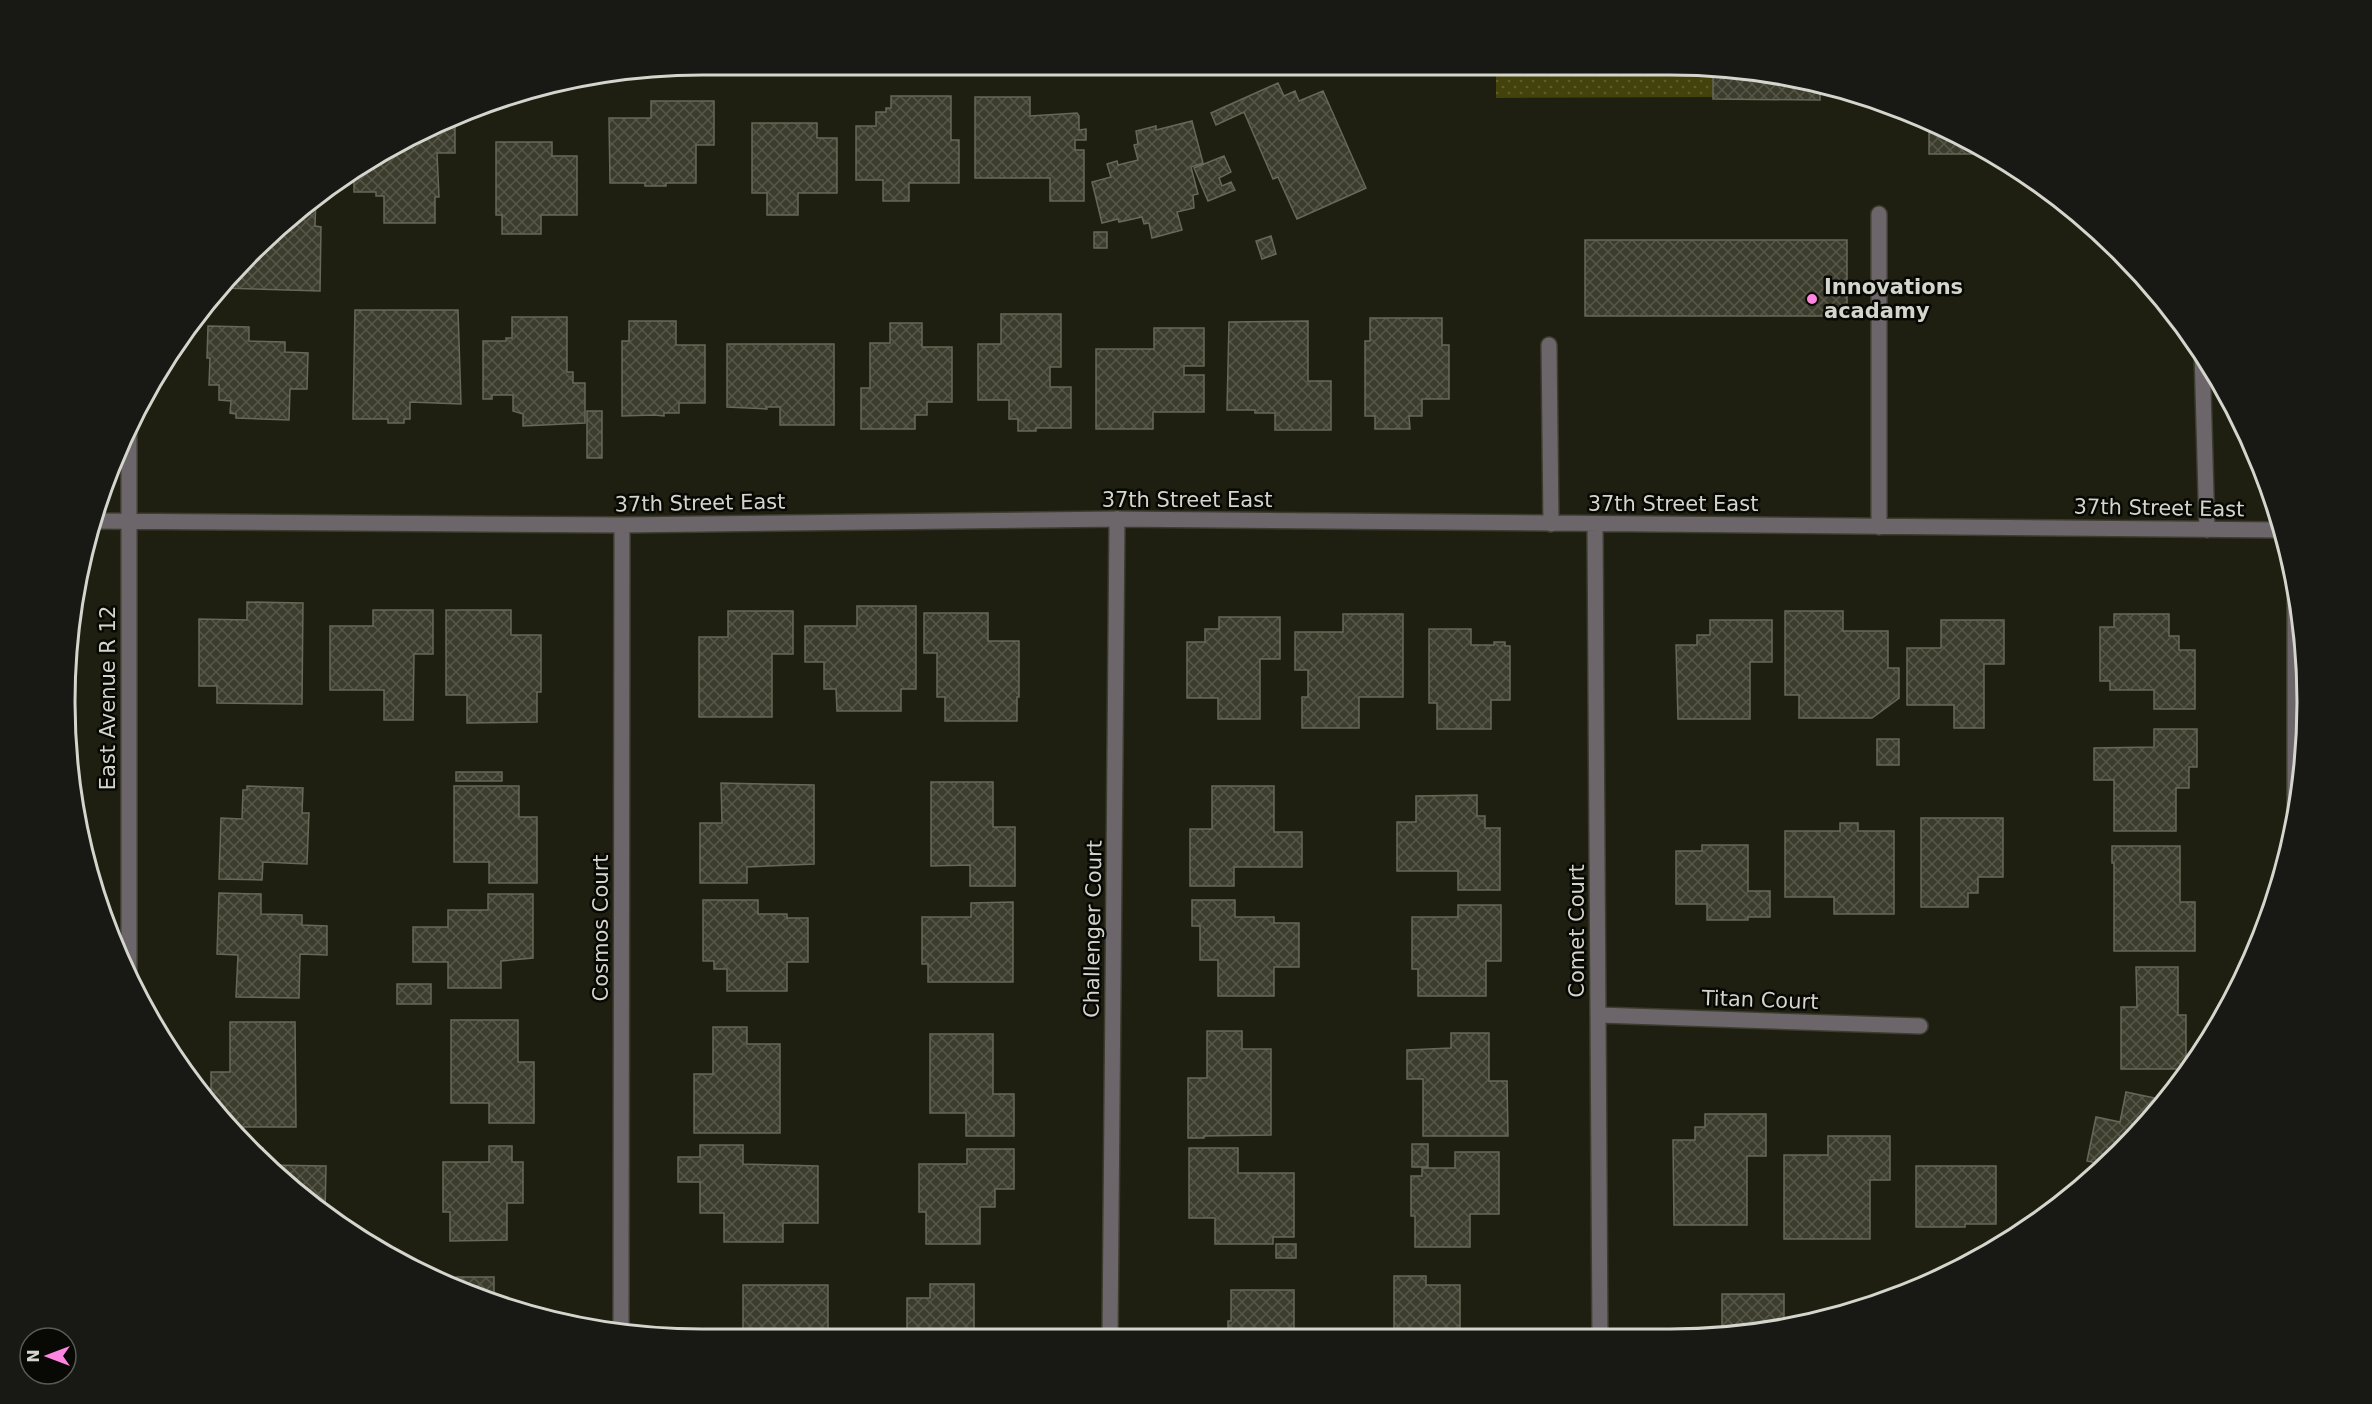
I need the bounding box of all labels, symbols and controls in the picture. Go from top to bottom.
place label: Innovations acadamy [1824,275,1963,323]
marker: Innovations acadamy [1805,292,1819,306]
street label: 37th Street East [1102,488,1272,512]
street label: 37th Street East [614,490,786,516]
street label: 37th Street East [1588,492,1758,516]
street label: 37th Street East [2073,495,2245,521]
street label: East Avenue R 12 [96,606,120,790]
street label: Challenger Court [1079,840,1107,1018]
street label: Cosmos Court [589,854,613,1002]
street label: Comet Court [1565,864,1589,998]
street label: Titan Court [1700,986,1819,1014]
north arrow [18,1326,78,1386]
text: N [24,1349,43,1363]

